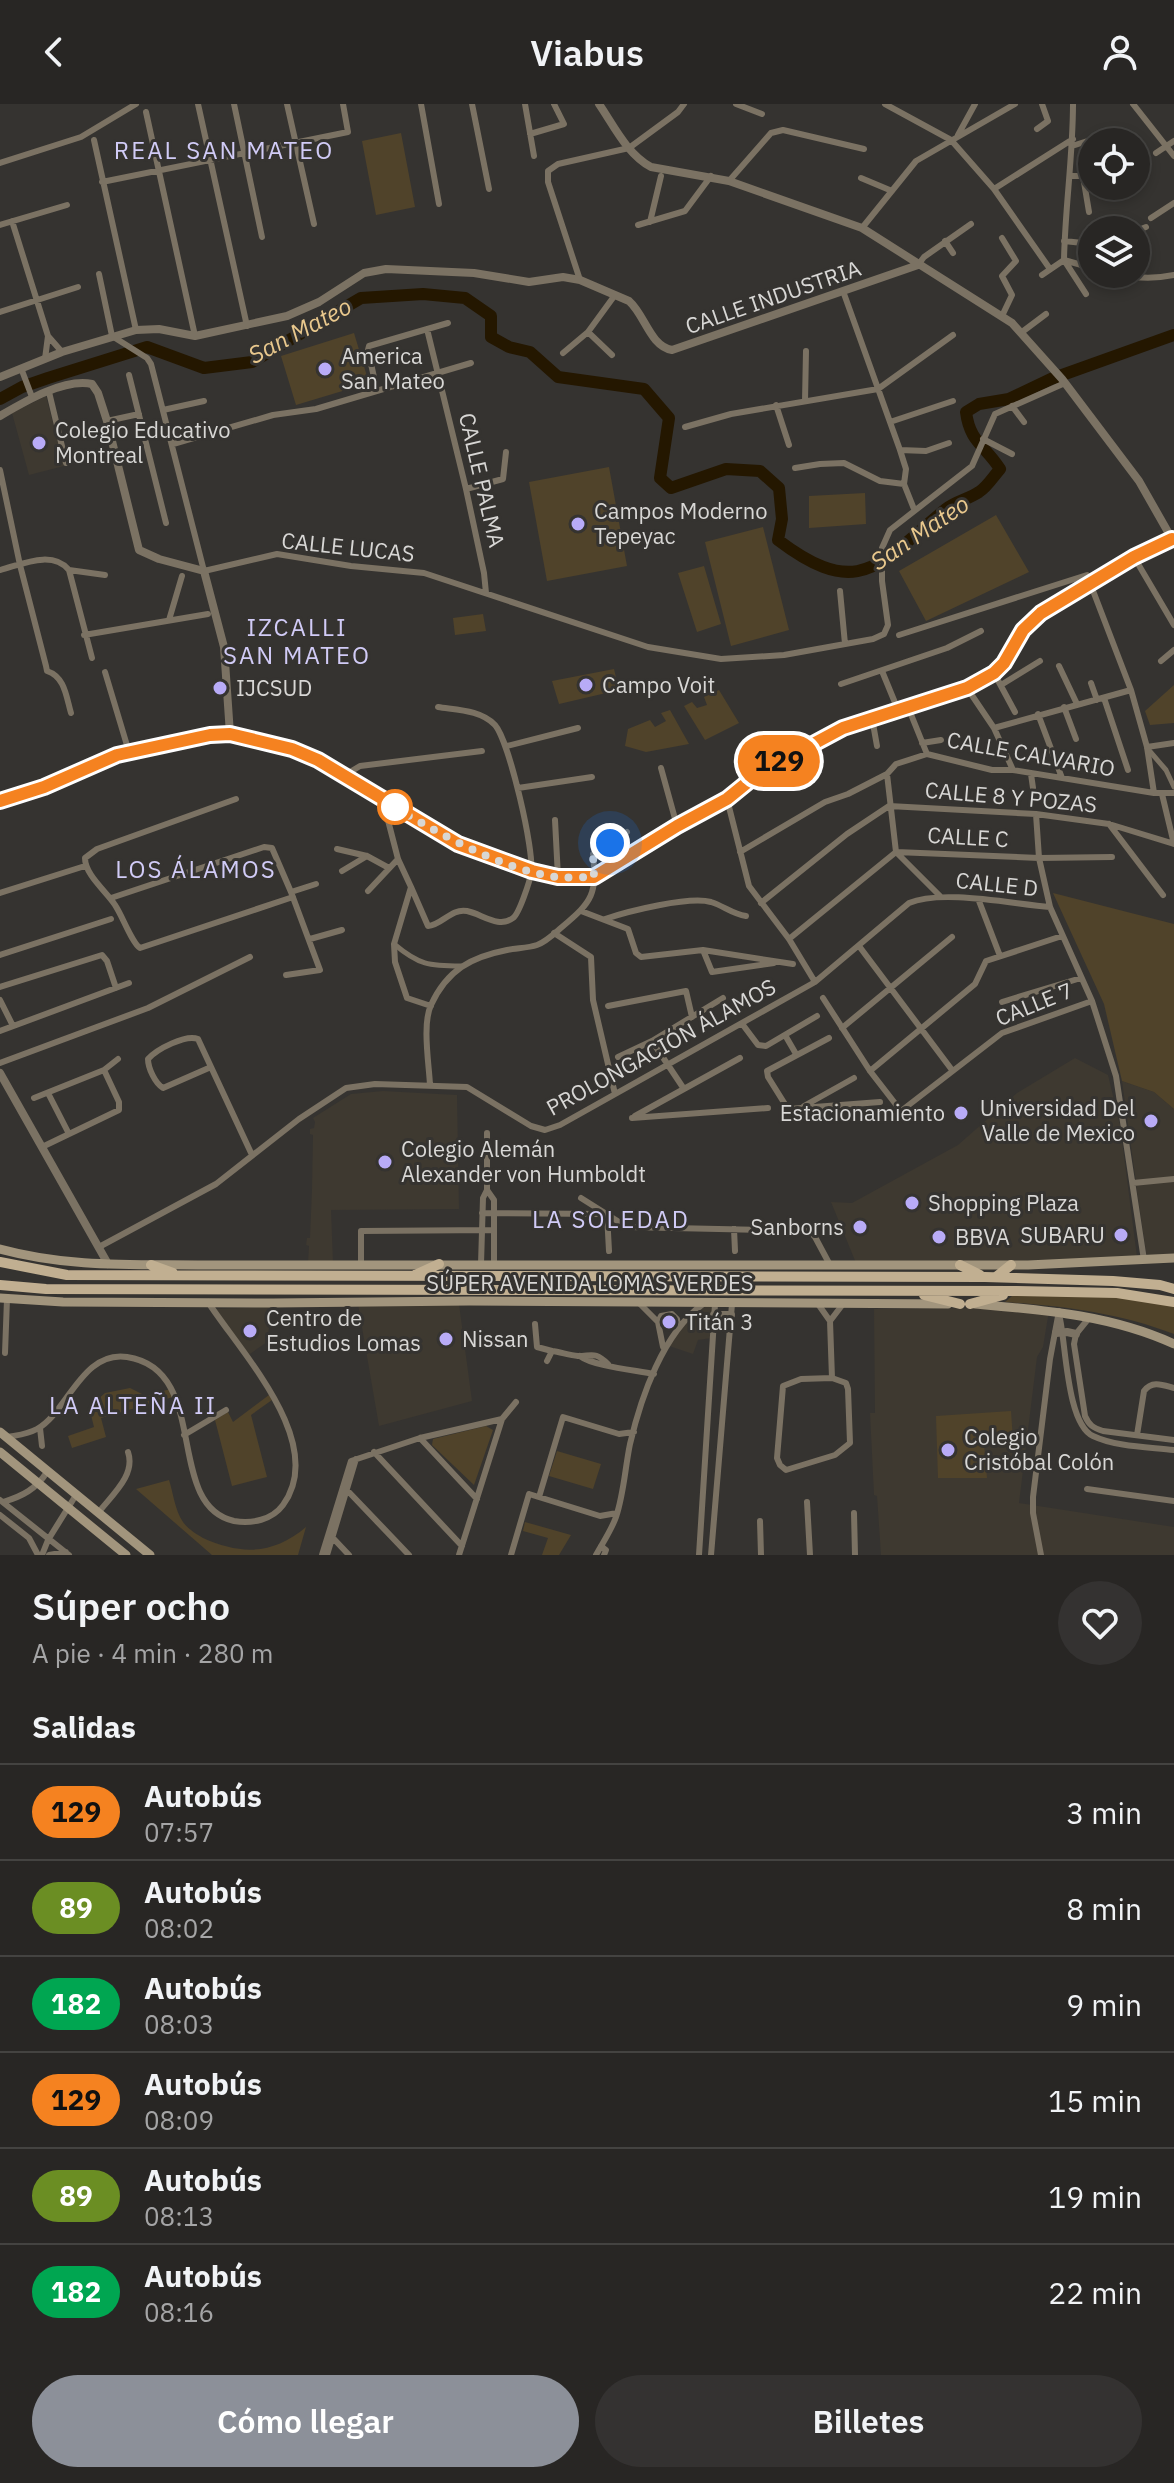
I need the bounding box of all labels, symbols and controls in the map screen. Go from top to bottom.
text: Viabus [530,29,644,76]
icon: back [32,30,76,74]
icon: person [1098,30,1142,74]
map controls [1078,128,1150,288]
button: locate [1078,128,1150,200]
district label: REAL SAN MATEO [114,134,334,166]
button: layers [1078,216,1150,288]
street label: CALLE INDUSTRIA [681,253,865,340]
water label: San Mateo [242,289,357,371]
place label: America San Mateo [341,341,445,395]
marker: America San Mateo [316,360,334,378]
street label: CALLE PALMA [453,410,512,550]
place label: Colegio Educativo Montreal [55,415,231,469]
marker: Colegio Educativo Montreal [30,434,48,452]
water label: San Mateo [864,487,975,577]
place label: Campos Moderno Tepeyac [594,496,768,550]
marker: Campos Moderno Tepeyac [569,515,587,533]
street label: CALLE LUCAS [280,525,416,568]
district label: IZCALLI SAN MATEO [223,611,371,671]
place label: Campo Voit [602,670,715,699]
place label: IJCSUD [236,673,312,702]
marker: Campo Voit [577,676,595,694]
marker: IJCSUD [211,679,229,697]
street label: CALLE CALVARIO [945,724,1117,783]
line badge: 129 [733,735,825,787]
text: 129 [754,742,804,779]
street label: CALLE 8 Y POZAS [924,775,1098,818]
unlabelled marker [378,790,412,824]
street label: CALLE C [927,820,1009,853]
your location [590,823,630,863]
district label: LOS ÁLAMOS [115,853,277,885]
street label: CALLE D [954,865,1040,902]
street label: PROLONGACIÓN ÁLAMOS [541,971,781,1122]
street label: CALLE 7 [991,975,1077,1032]
place label: Universidad Del Valle de Mexico [980,1093,1135,1147]
place label: Estacionamiento [780,1098,945,1127]
marker: Estacionamiento [952,1104,970,1122]
marker: Universidad Del Valle de Mexico [1142,1112,1160,1130]
place label: Colegio Alemán Alexander von Humboldt [401,1134,646,1188]
marker: Colegio Alemán Alexander von Humboldt [376,1153,394,1171]
place label: Shopping Plaza [928,1188,1079,1217]
marker: Shopping Plaza [903,1194,921,1212]
district label: LA SOLEDAD [532,1203,690,1235]
place label: Sanborns [751,1212,844,1241]
marker: Sanborns [851,1218,869,1236]
place label: SUBARU [1020,1220,1105,1249]
place label: BBVA [955,1222,1010,1251]
marker: SUBARU [1112,1226,1130,1244]
marker: BBVA [930,1228,948,1246]
street label: SÚPER AVENIDA LOMAS VERDES [426,1268,754,1297]
place label: Centro de Estudios Lomas [266,1303,421,1357]
place label: Titán 3 [685,1307,753,1336]
marker: Titán 3 [660,1313,678,1331]
marker: Centro de Estudios Lomas [241,1322,259,1340]
place label: Nissan [462,1324,529,1353]
marker: Nissan [437,1330,455,1348]
district label: LA ALTEÑA II [49,1389,217,1421]
place label: Colegio Cristóbal Colón [964,1422,1114,1476]
marker: Colegio Cristóbal Colón [939,1441,957,1459]
text: Súper ocho [32,1581,230,1630]
button: heart [1058,1581,1142,1665]
text: A pie · 4 min · 280 m [32,1636,274,1670]
text: Salidas [32,1707,136,1746]
text: Autobús [144,1776,262,1815]
text: 129 [51,1793,101,1830]
text: 3 min [1066,1793,1142,1832]
text: 07:57 [144,1815,214,1849]
text: Autobús [144,1872,262,1911]
text: 89 [59,1889,93,1926]
text: 8 min [1066,1889,1142,1928]
text: 08:02 [144,1911,214,1945]
text: Autobús [144,1968,262,2007]
text: 182 [51,1985,101,2022]
text: 9 min [1066,1985,1142,2024]
text: 08:03 [144,2007,214,2041]
text: Autobús [144,2064,262,2103]
text: 129 [51,2081,101,2118]
text: 15 min [1048,2081,1142,2120]
text: 08:09 [144,2103,214,2137]
text: Autobús [144,2160,262,2199]
text: 89 [59,2177,93,2214]
text: 19 min [1048,2177,1142,2216]
text: 08:13 [144,2199,214,2233]
text: Autobús [144,2256,262,2295]
text: 182 [51,2273,101,2310]
text: 22 min [1048,2273,1142,2312]
text: 08:16 [144,2295,214,2329]
button: Cómo llegar [32,2375,579,2467]
button: Billetes [595,2375,1142,2467]

